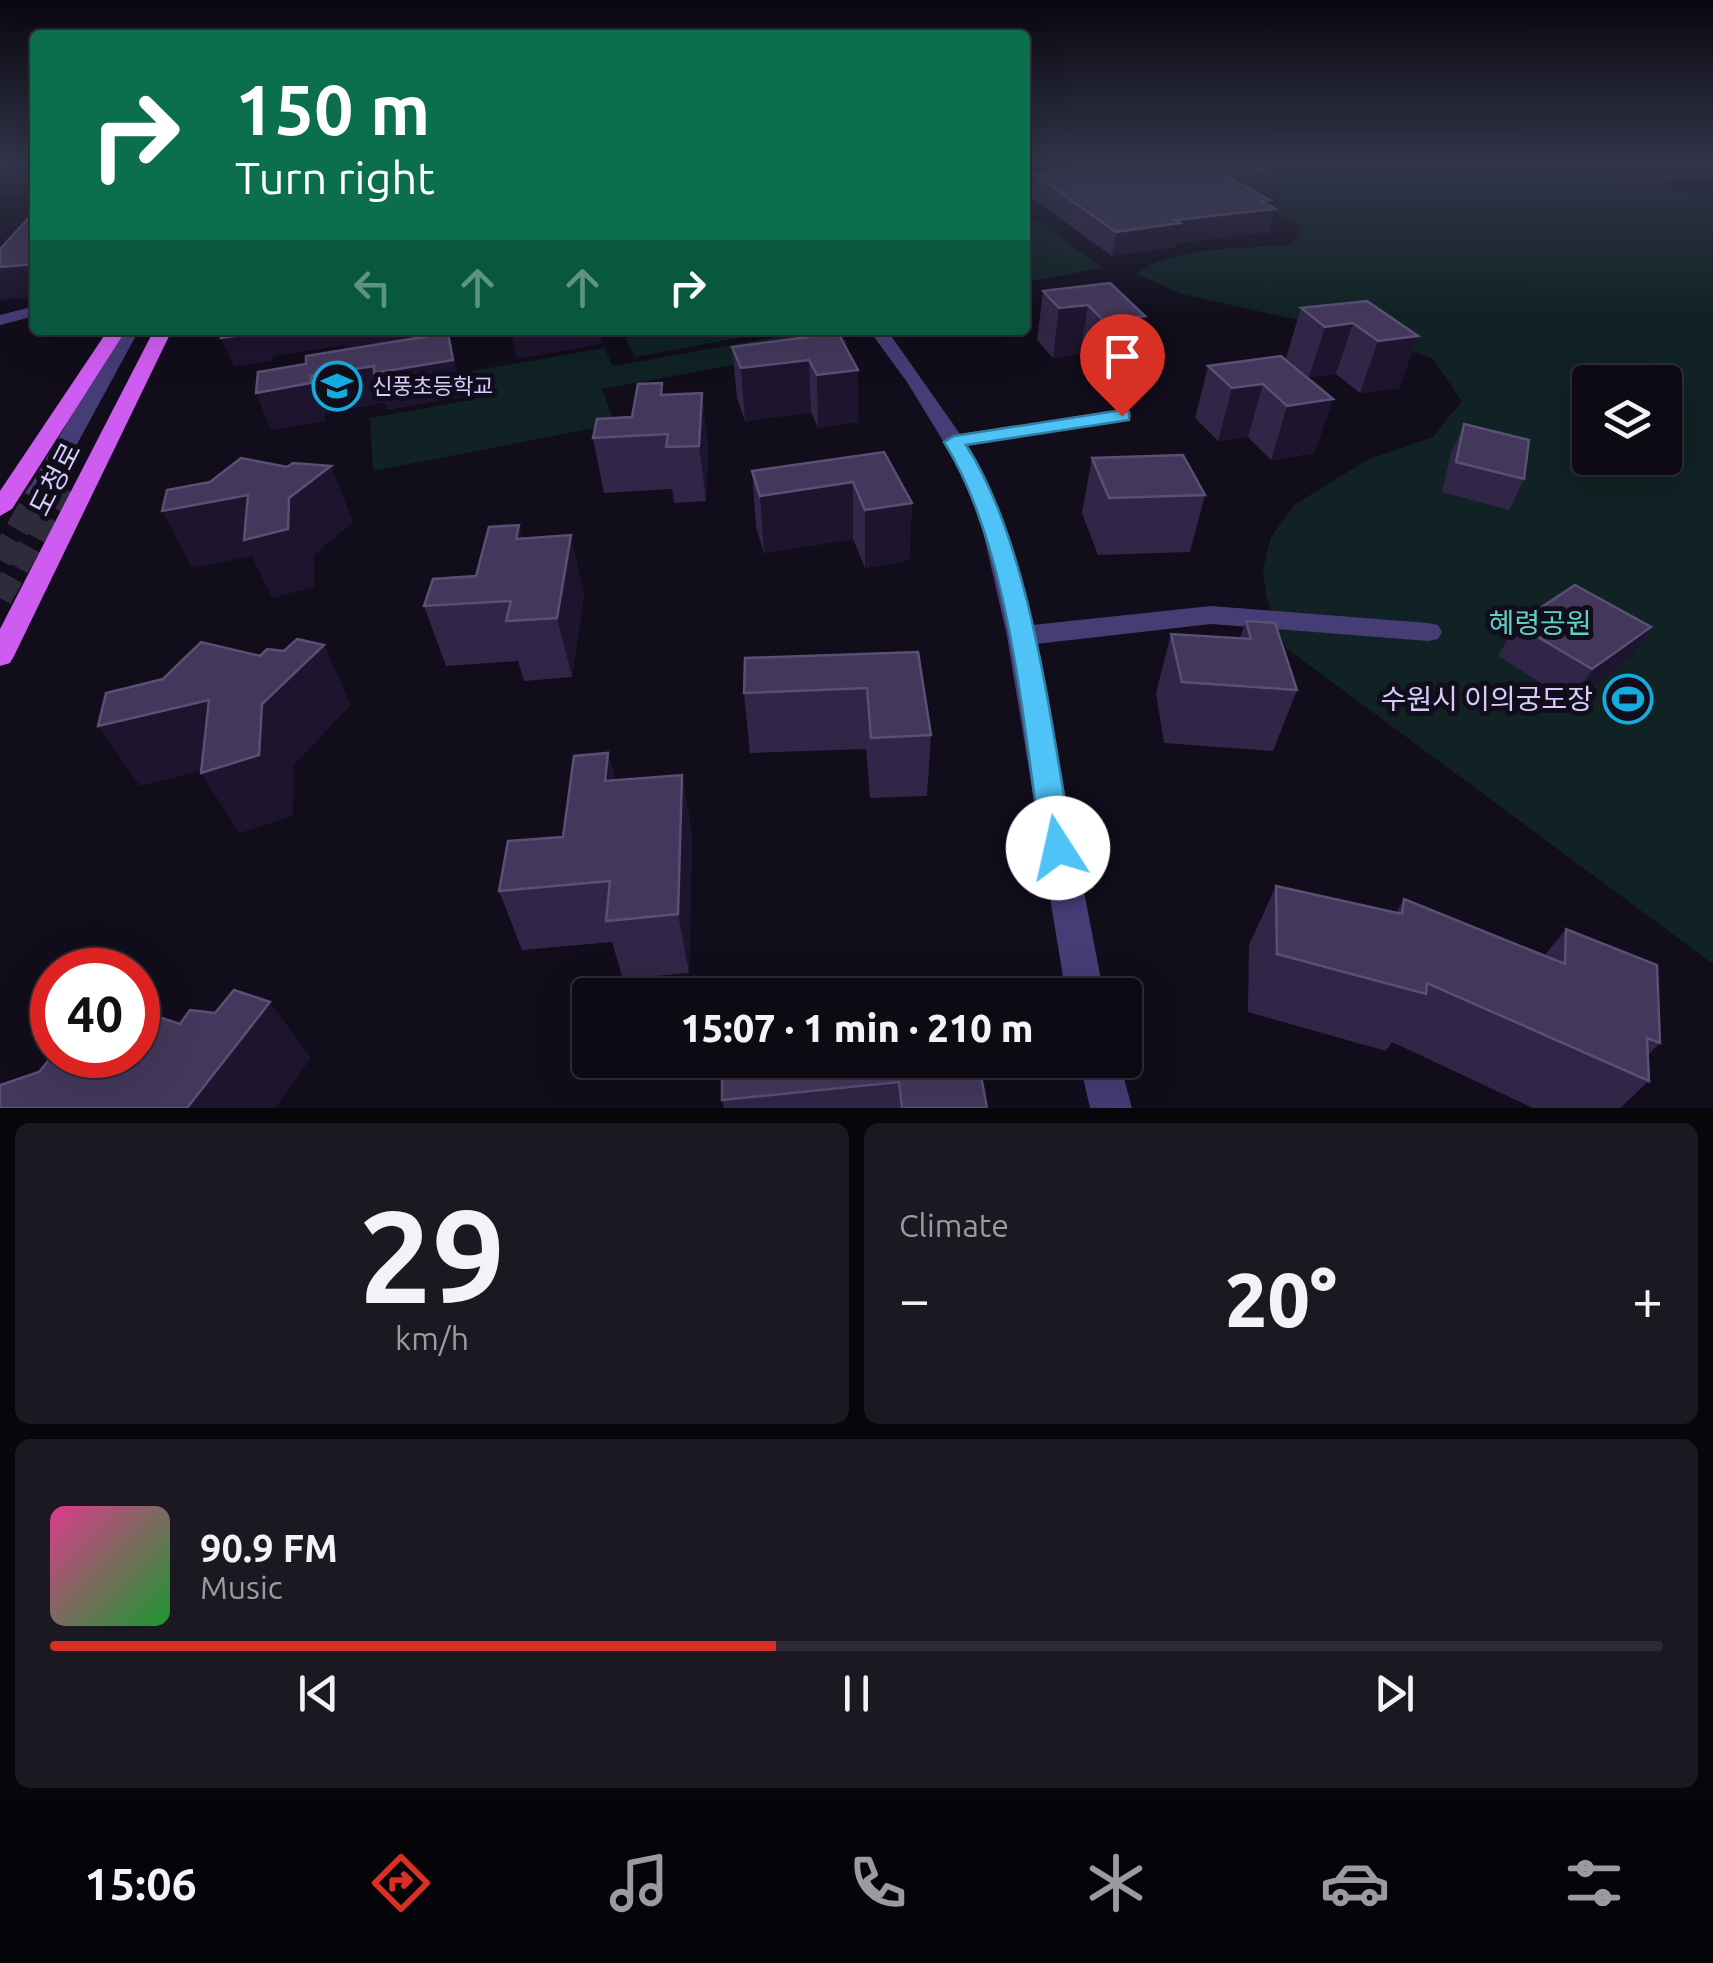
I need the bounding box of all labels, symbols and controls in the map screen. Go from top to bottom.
icon: right [70,70,200,200]
text: 150 m [235,70,430,148]
text: Turn right [235,152,435,203]
icon: left [345,260,400,315]
icon: ahead [450,260,505,315]
icon: ahead [555,260,610,315]
icon: right [660,260,715,315]
pin [1080,314,1165,417]
icon: arrive [1095,329,1150,384]
school or university icon: 신풍초등학교 [311,360,363,412]
map controls [1572,365,1682,475]
button: layers [1572,365,1682,475]
place label: 신풍초등학교 [372,373,493,398]
street label: 도청로 [23,437,86,520]
park label: 혜령공원 [1488,607,1592,638]
sports icon: 수원시 이의궁도장 [1602,673,1654,725]
place label: 수원시 이의궁도장 [1381,683,1593,714]
position arrow [1006,796,1110,900]
speed limit sign: 40 [30,948,160,1078]
text: 15:07 · 1 min · 210 m [680,1007,1034,1049]
text: 29 [359,1182,505,1328]
text: Climate [899,1207,1009,1243]
text: 20° [1225,1257,1337,1341]
text: − [899,1268,930,1329]
text: + [1632,1268,1663,1329]
text: km/h [395,1320,469,1356]
text: 90.9 FM [200,1527,338,1569]
text: Music [200,1569,283,1605]
icon: previous [291,1666,346,1721]
icon: pause [829,1666,884,1721]
icon: next [1367,1666,1422,1721]
icon: directions [366,1848,436,1918]
icon: music [604,1848,674,1918]
icon: phone [843,1848,913,1918]
icon: climate [1081,1848,1151,1918]
icon: car [1320,1848,1390,1918]
icon: filters [1559,1848,1629,1918]
text: 15:06 [84,1858,197,1909]

